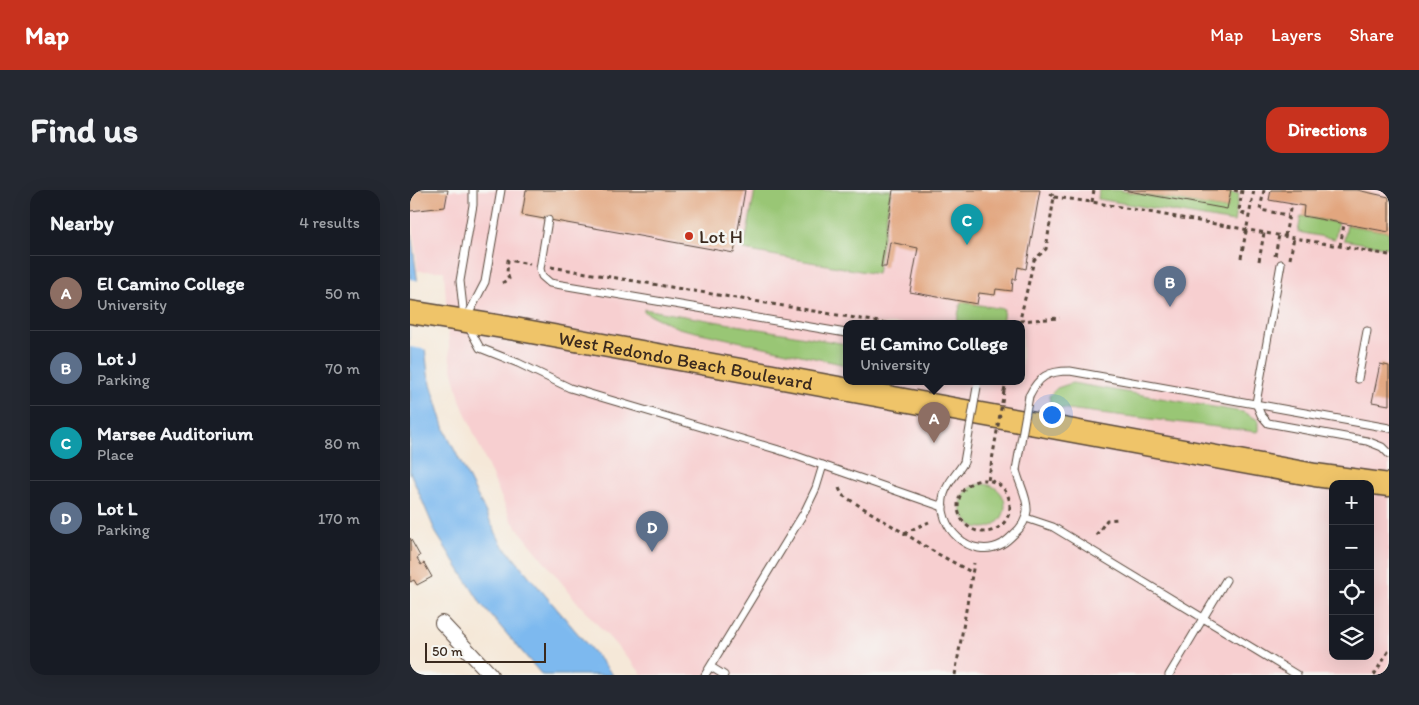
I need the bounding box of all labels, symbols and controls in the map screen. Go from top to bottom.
text: Map [25,21,69,50]
text: Map [1210,24,1243,46]
text: Layers [1271,24,1321,46]
text: Share [1349,24,1394,46]
button: Directions [1266,107,1389,153]
text: Find us [30,109,138,151]
pin: C [951,204,983,245]
text: Nearby [50,210,114,235]
text: 4 results [299,213,360,232]
place label: Lot H [699,225,743,248]
marker: Lot H [683,230,695,242]
pin: B [1154,266,1186,307]
text: El Camino College [97,272,245,295]
text: A [61,284,71,303]
text: 50 m [325,284,360,303]
text: University [97,295,167,314]
popup [843,320,1025,385]
street label: West Redondo Beach Boulevard [557,326,815,395]
text: El Camino College [860,332,1008,355]
text: Lot J [97,347,136,370]
text: University [860,355,930,374]
text: B [61,359,71,378]
text: 70 m [325,359,360,378]
text: Parking [97,370,150,389]
pin: A [918,402,950,443]
your location [1039,402,1065,428]
text: Marsee Auditorium [97,422,253,445]
text: C [61,434,71,453]
text: 80 m [324,434,360,453]
text: Place [97,445,134,464]
map controls [1329,480,1374,660]
button: + [1329,480,1374,525]
text: Lot L [97,497,137,520]
text: D [61,509,71,528]
text: 170 m [318,509,360,528]
pin: D [636,511,668,552]
text: Parking [97,520,150,539]
button: − [1329,525,1374,570]
button: locate [1329,570,1374,615]
button: layers [1329,615,1374,660]
scale bar [425,640,546,663]
text: 50 m [432,643,463,660]

